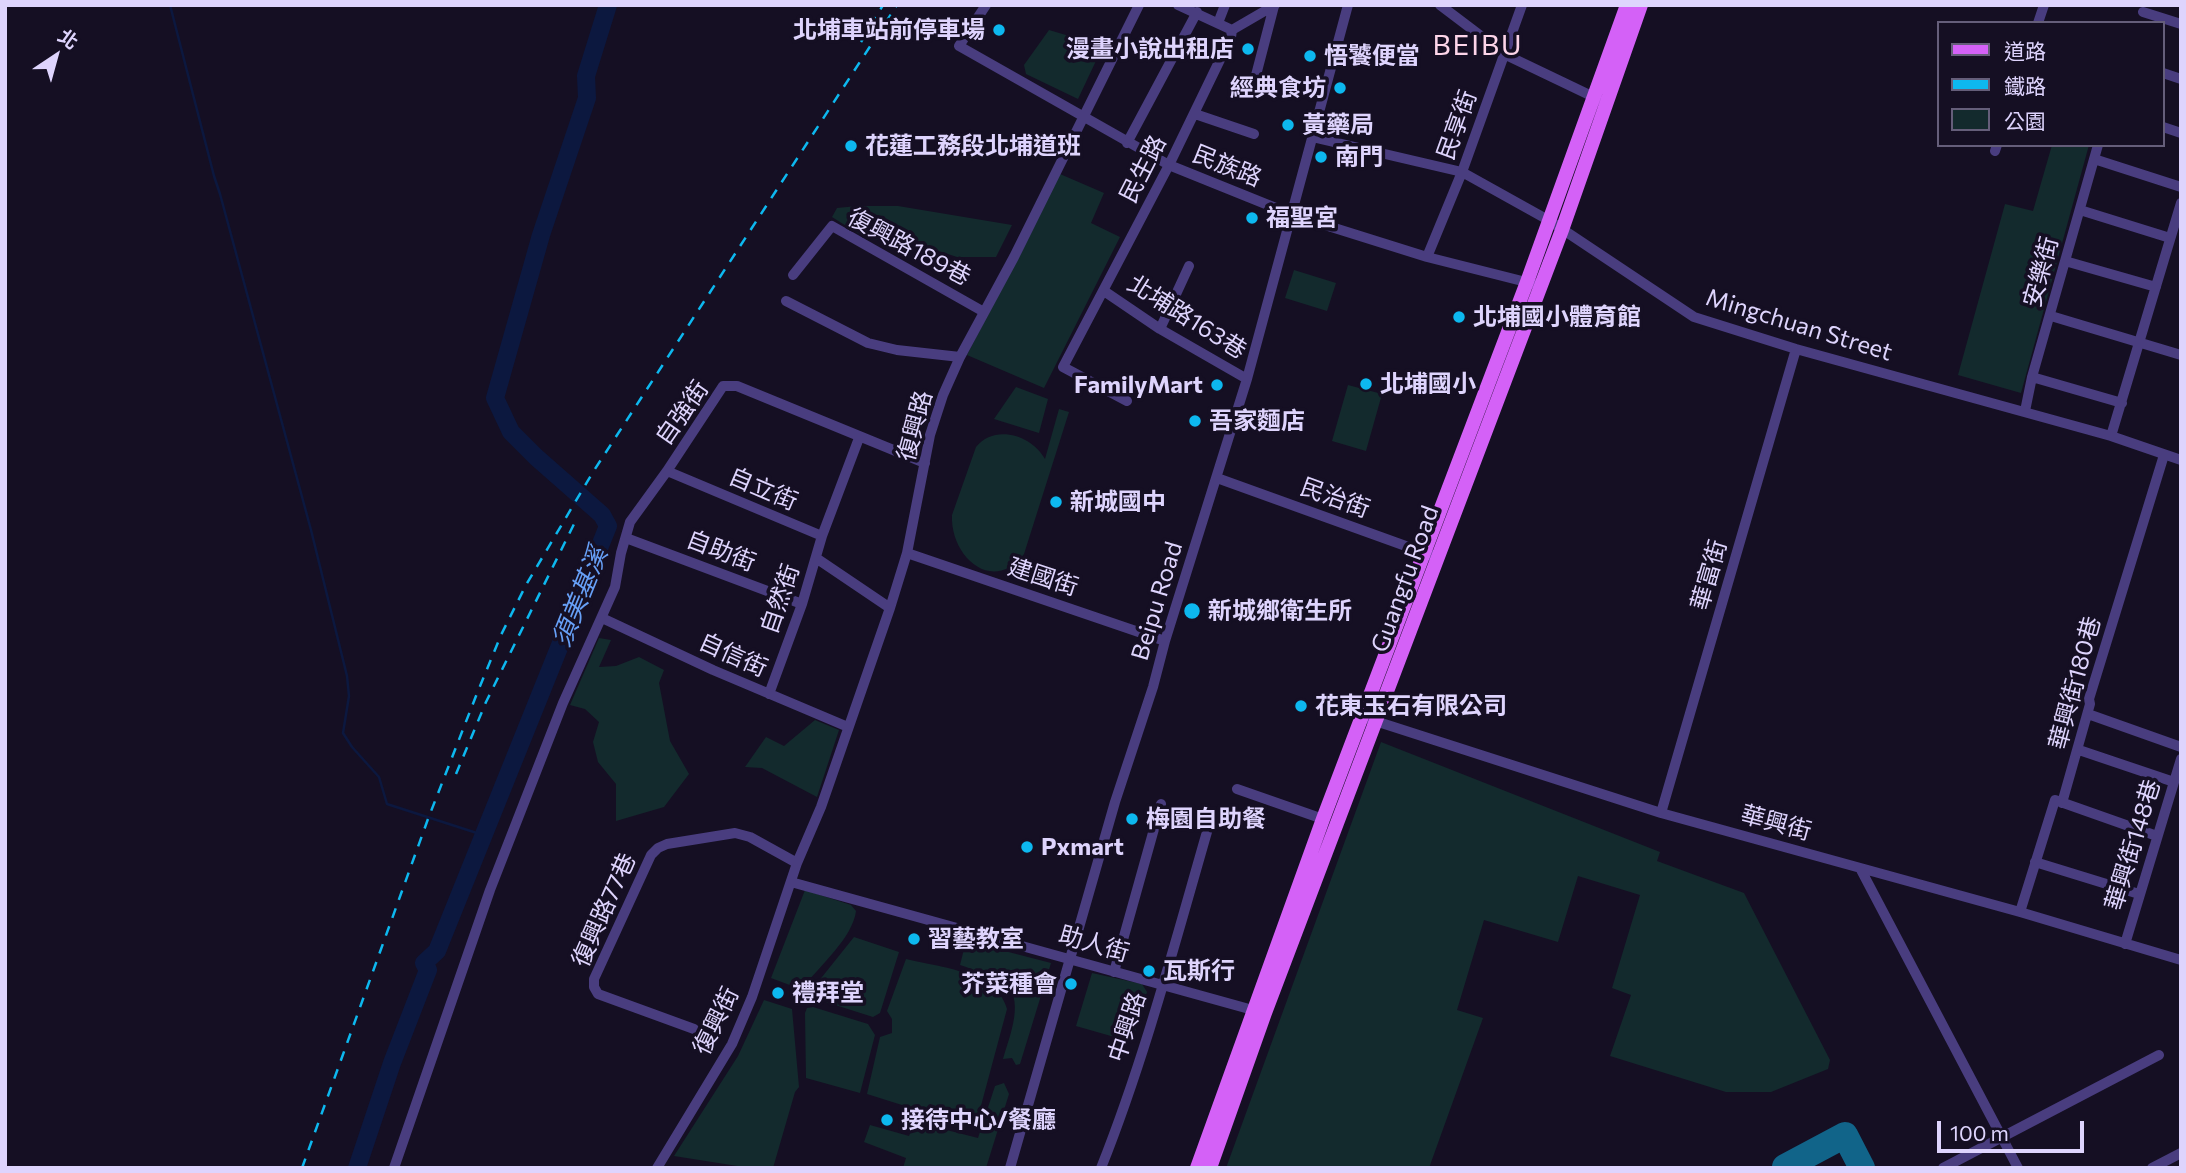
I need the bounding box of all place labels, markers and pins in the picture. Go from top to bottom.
place label: 北埔車站前停車場 [793,16,985,44]
marker: 北埔車站前停車場 [991,22,1007,38]
place label: 漫畫小說出租店 [1066,35,1234,63]
marker: 漫畫小說出租店 [1240,41,1256,57]
place label: 悟饕便當 [1324,42,1420,70]
marker: 悟饕便當 [1302,48,1318,64]
place label: 經典食坊 [1230,74,1326,102]
marker: 經典食坊 [1332,80,1348,96]
place label: 黃藥局 [1302,111,1374,139]
marker: 黃藥局 [1280,117,1296,133]
place label: 花蓮工務段北埔道班 [865,132,1081,160]
marker: 花蓮工務段北埔道班 [843,138,859,154]
place label: 南門 [1335,143,1383,171]
marker: 南門 [1313,149,1329,165]
place label: 福聖宮 [1266,204,1338,232]
marker: 福聖宮 [1244,210,1260,226]
place label: 北埔國小體育館 [1473,303,1641,331]
marker: 北埔國小體育館 [1451,309,1467,325]
place label: 北埔國小 [1380,370,1476,398]
place label: FamilyMart [1074,371,1203,399]
marker: 北埔國小 [1358,376,1374,392]
marker: FamilyMart [1209,377,1225,393]
place label: 吾家麵店 [1209,407,1305,435]
marker: 吾家麵店 [1187,413,1203,429]
place label: 新城國中 [1070,488,1166,516]
marker: 新城國中 [1048,494,1064,510]
place label: 新城鄉衛生所 [1208,597,1352,625]
marker: 新城鄉衛生所 [1182,601,1202,621]
place label: 花東玉石有限公司 [1315,692,1507,720]
marker: 花東玉石有限公司 [1293,698,1309,714]
place label: 梅園自助餐 [1146,805,1266,833]
marker: 梅園自助餐 [1124,811,1140,827]
place label: Pxmart [1041,833,1124,861]
marker: Pxmart [1019,839,1035,855]
place label: 習藝教室 [928,925,1024,953]
marker: 習藝教室 [906,931,922,947]
place label: 瓦斯行 [1163,957,1235,985]
marker: 瓦斯行 [1141,963,1157,979]
place label: 芥菜種會 [961,970,1057,998]
marker: 芥菜種會 [1063,976,1079,992]
place label: 禮拜堂 [792,979,864,1007]
marker: 禮拜堂 [770,985,786,1001]
place label: 接待中心/餐廳 [901,1106,1056,1134]
marker: 接待中心/餐廳 [879,1112,895,1128]

